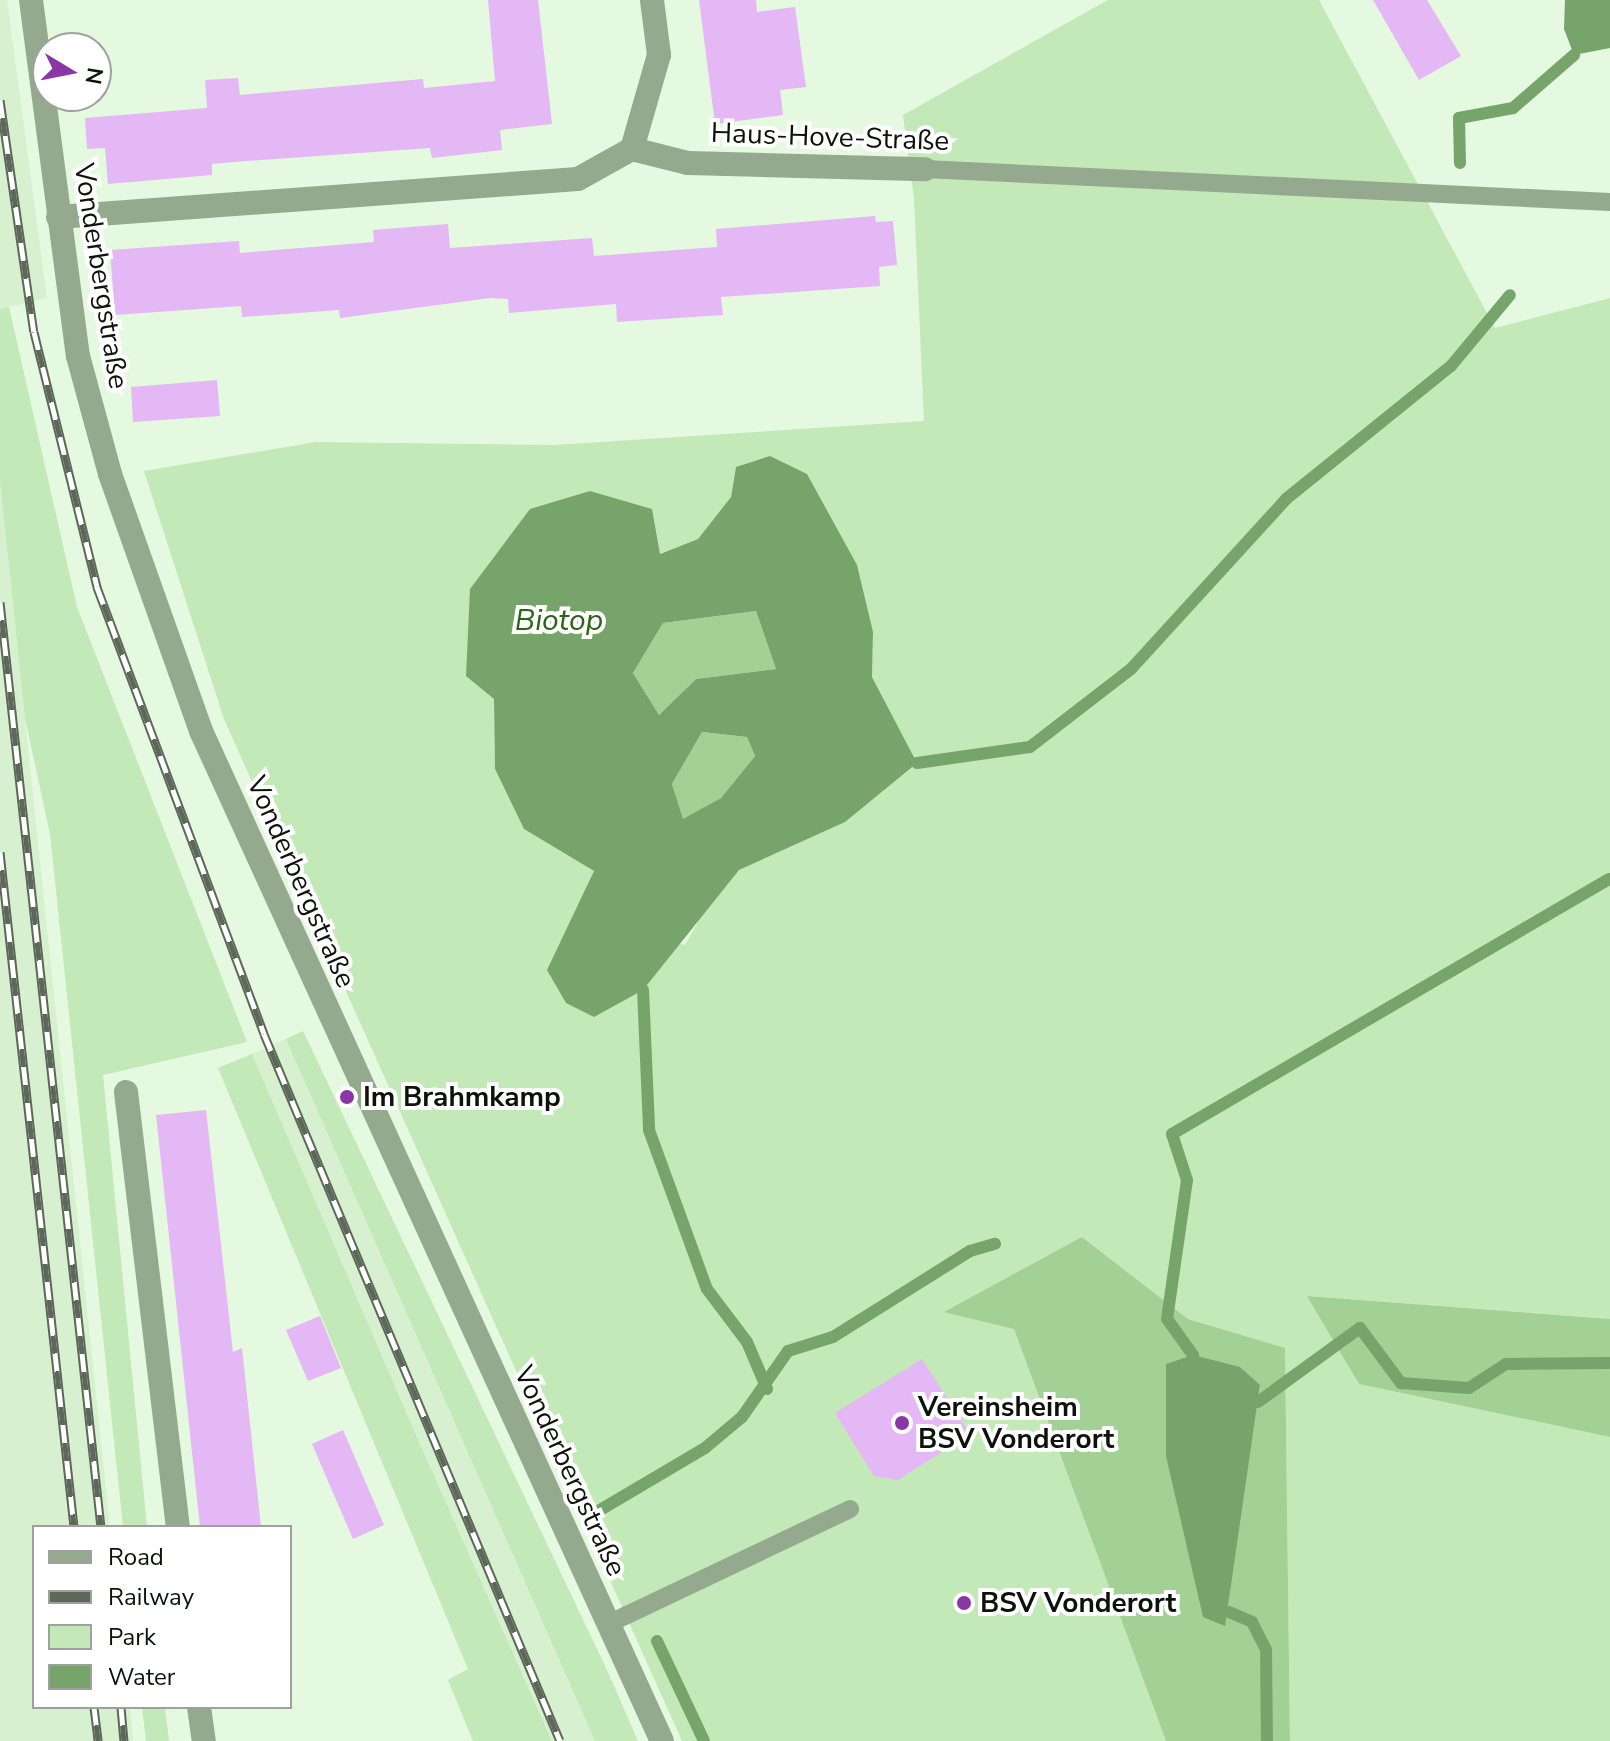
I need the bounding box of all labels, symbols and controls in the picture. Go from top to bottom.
north arrow [32,32,112,112]
text: N [77,65,110,87]
street label: Haus-Hove-Straße [710,116,950,158]
street label: Vonderbergstraße [67,161,135,391]
water label: Biotop [515,603,603,639]
street label: Vonderbergstraße [239,771,363,993]
place label: Im Brahmkamp [363,1080,561,1114]
marker: Im Brahmkamp [338,1088,356,1106]
street label: Vonderbergstraße [507,1361,633,1581]
place label: Vereinsheim BSV Vonderort [918,1390,1114,1456]
marker: Vereinsheim BSV Vonderort [893,1414,911,1432]
legend [32,1525,292,1709]
text: Road [108,1541,164,1573]
text: Railway [108,1581,194,1613]
place label: BSV Vonderort [980,1586,1176,1620]
marker: BSV Vonderort [955,1594,973,1612]
text: Park [108,1621,156,1653]
text: Water [108,1661,175,1693]

